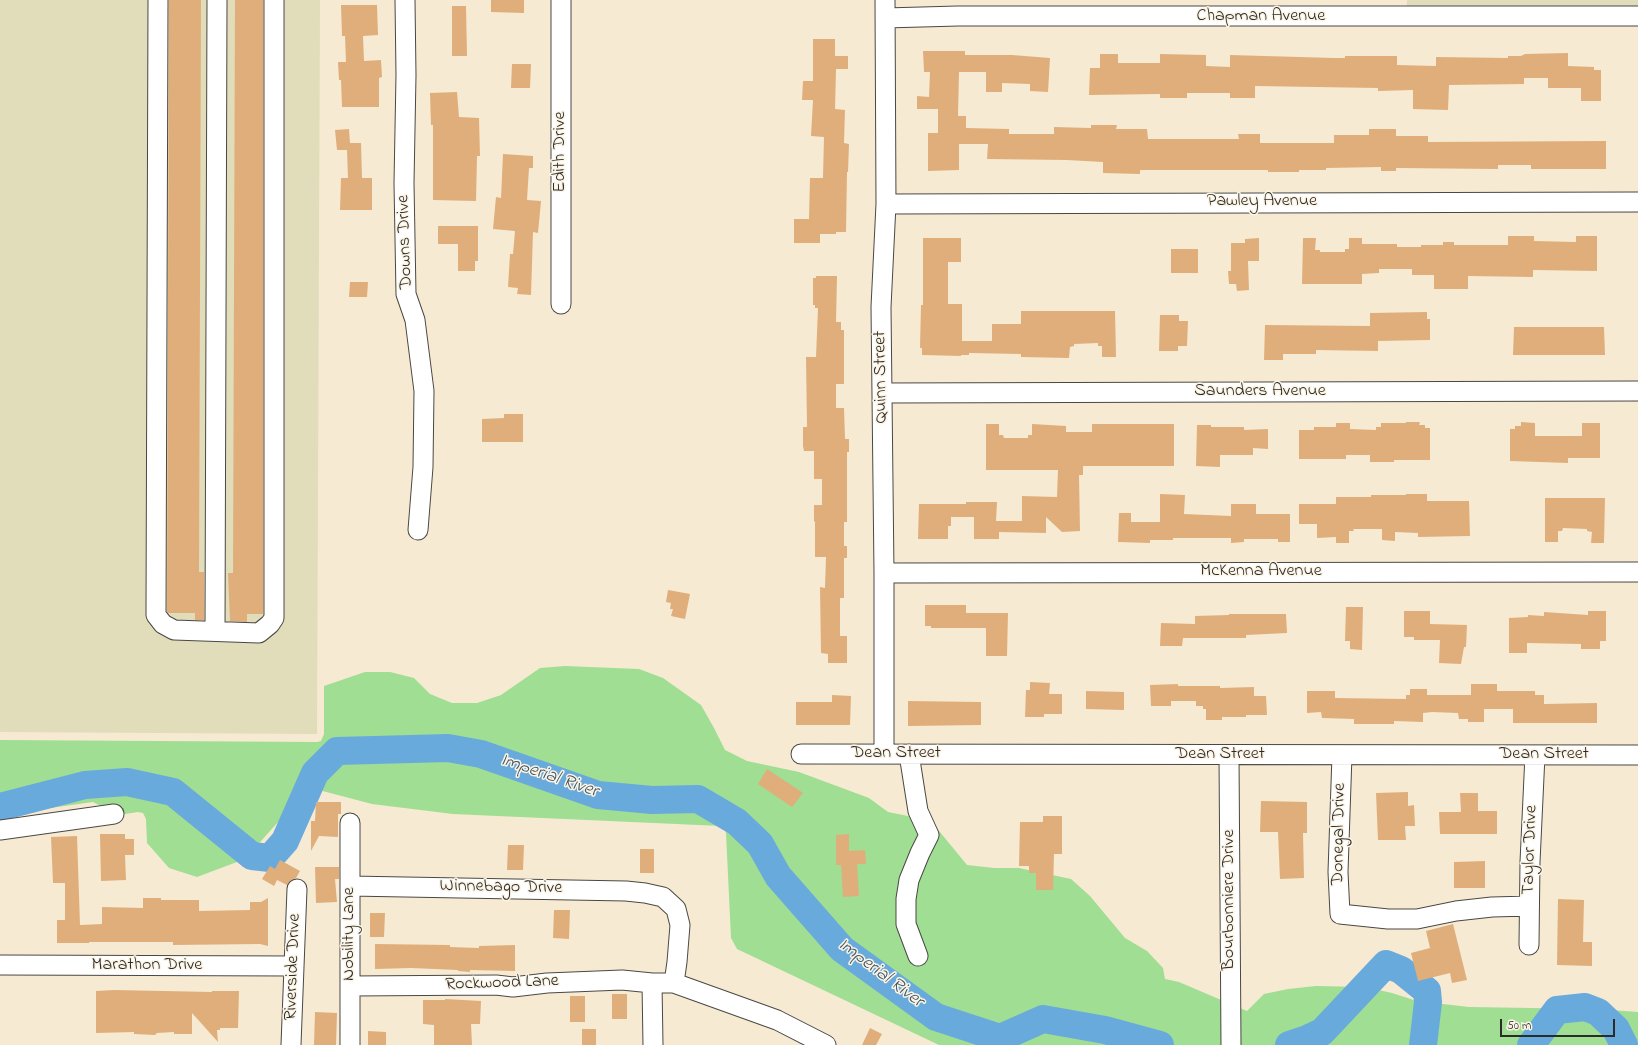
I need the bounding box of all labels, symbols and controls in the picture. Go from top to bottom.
street label: Chapman Avenue [1197,6,1325,28]
street label: Edith Drive [550,112,572,192]
street label: Pawley Avenue [1207,191,1317,213]
street label: Downs Drive [394,194,418,290]
street label: Quinn Street [870,330,894,424]
street label: Saunders Avenue [1194,381,1326,403]
street label: McKenna Avenue [1200,561,1322,583]
street label: Dean Street [851,743,941,765]
street label: Dean Street [1175,744,1265,766]
street label: Dean Street [1499,744,1589,766]
water label: Imperial River [497,750,601,804]
street label: Donegal Drive [1328,783,1352,885]
street label: Taylor Drive [1519,805,1543,895]
street label: Bourbonniere Drive [1219,830,1241,970]
street label: Winnebago Drive [439,876,563,900]
street label: Nobility Lane [339,887,361,981]
street label: Riverside Drive [281,913,307,1021]
water label: Imperial River [832,934,928,1014]
street label: Marathon Drive [92,955,202,977]
street label: Rockwood Lane [445,971,559,997]
scale bar [1502,1011,1617,1037]
text: 50 m [1507,1017,1531,1035]

